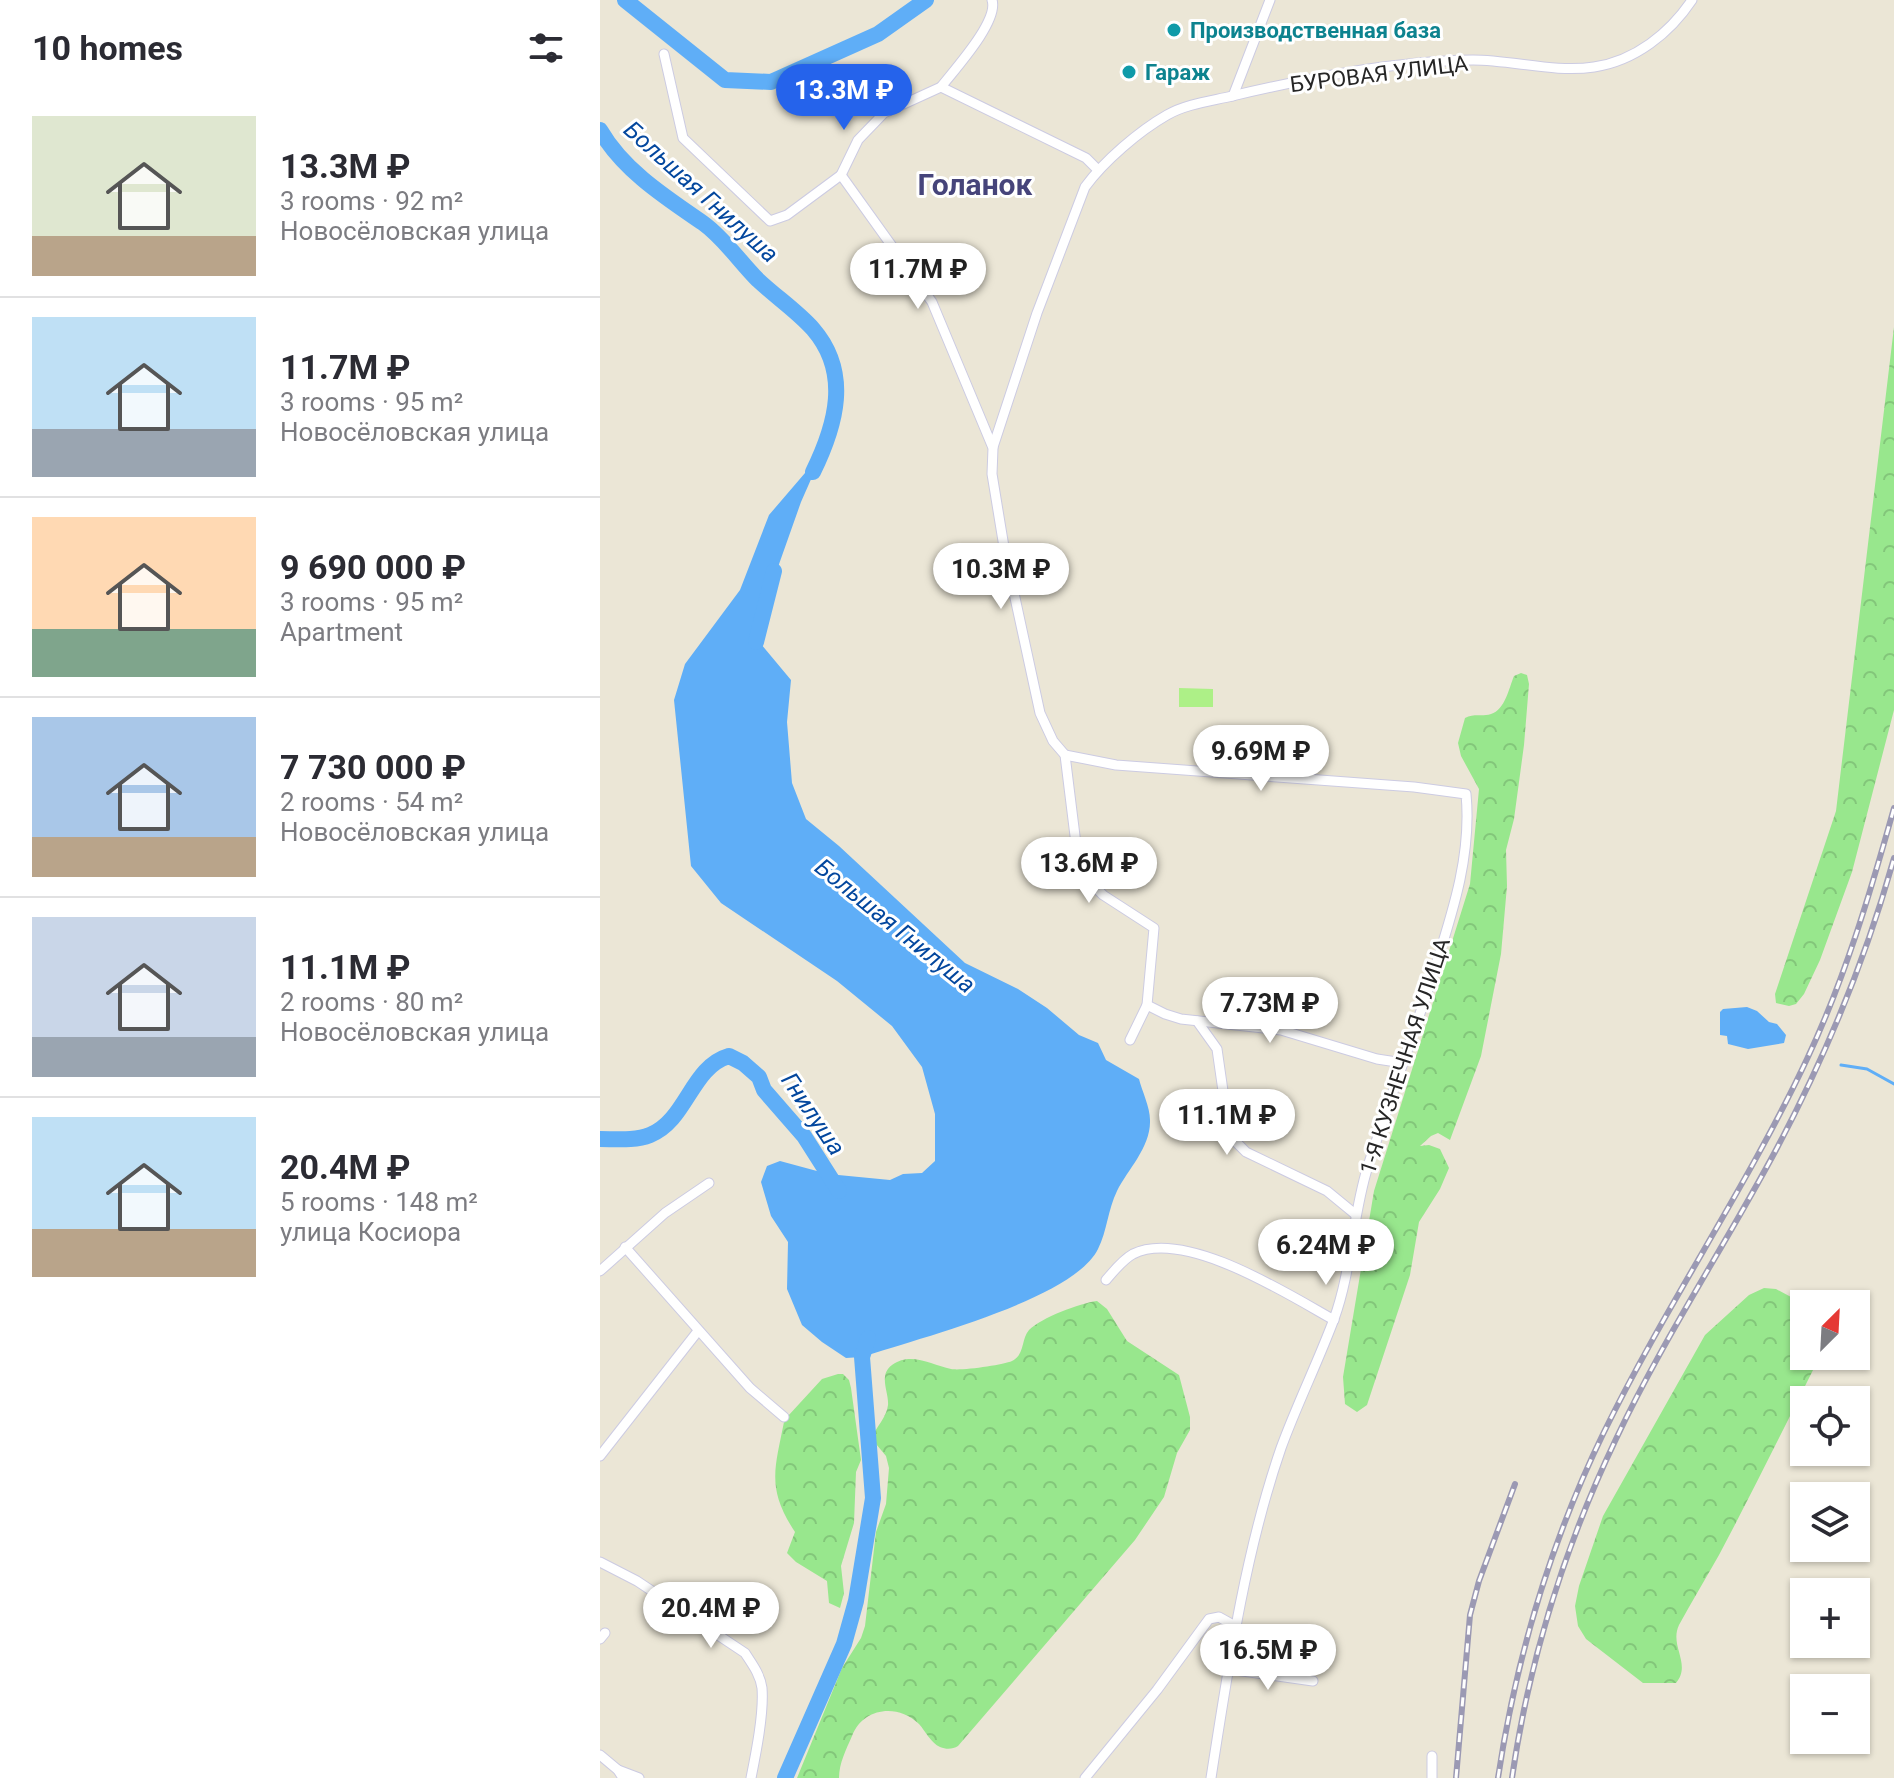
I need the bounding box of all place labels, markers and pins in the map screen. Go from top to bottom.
place label: Производственная база [1190,18,1441,43]
marker: Производственная база [1165,21,1183,39]
place label: Гараж [1145,60,1210,85]
marker: Гараж [1120,63,1138,81]
pin: 13.3M ₽ [770,64,918,132]
pin: 11.7M ₽ [844,243,992,311]
pin: 10.3M ₽ [927,543,1075,611]
pin: 9.69M ₽ [1187,725,1335,793]
pin: 13.6M ₽ [1015,837,1163,905]
pin: 7.73M ₽ [1196,977,1344,1045]
pin: 11.1M ₽ [1153,1089,1301,1157]
pin: 6.24M ₽ [1252,1219,1400,1287]
pin: 20.4M ₽ [637,1582,785,1650]
pin: 16.5M ₽ [1194,1624,1342,1692]

